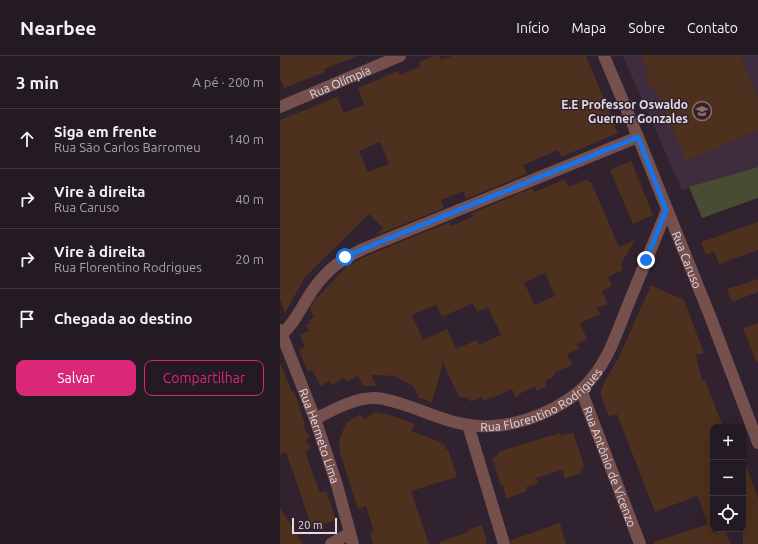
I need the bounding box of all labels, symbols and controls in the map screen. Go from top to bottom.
text: Nearbee [20,17,97,39]
text: Início [516,20,549,36]
text: Mapa [571,20,606,36]
text: Sobre [628,20,665,36]
text: Contato [687,20,738,36]
street label: Rua Olímpia [307,63,372,100]
text: 3 min [16,73,59,92]
text: A pé · 200 m [192,75,264,89]
place label: E.E Professor Oswaldo Guerner Gonzales [561,98,688,125]
school or university icon: E.E Professor Oswaldo Guerner Gonzales [691,100,713,122]
text: Siga em frente [54,123,157,140]
icon: ahead [16,128,38,150]
text: 140 m [228,132,264,146]
text: Rua São Carlos Barromeu [54,140,201,154]
text: Vire à direita [54,183,146,200]
icon: right [16,188,38,210]
text: 40 m [235,192,264,206]
text: Rua Caruso [54,200,119,214]
street label: Rua Caruso [670,229,705,290]
text: Vire à direita [54,243,146,260]
icon: right [16,248,38,270]
route start [336,248,354,266]
route end [637,251,655,269]
text: 20 m [235,252,264,266]
text: Rua Florentino Rodrigues [54,260,202,274]
icon: arrive [16,308,38,330]
text: Chegada ao destino [54,310,193,327]
button: Salvar [16,360,136,396]
button: Compartilhar [144,360,264,396]
street label: Rua Florentino Rodrigues [480,365,604,433]
street label: Rua Hermeto Lima [297,386,342,485]
street label: Rua Antônio de Vicenzo [581,404,639,529]
map controls [710,424,746,532]
button: + [710,424,746,460]
button: − [710,460,746,496]
button: locate [710,496,746,532]
scale bar [292,516,337,535]
text: 20 m [298,519,322,531]

